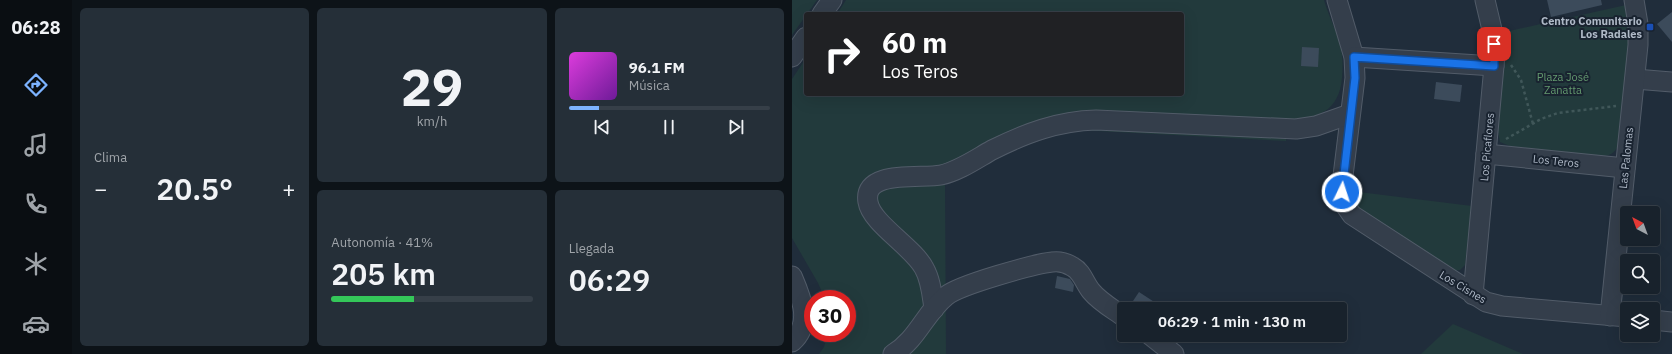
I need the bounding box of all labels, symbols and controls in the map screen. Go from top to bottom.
place label: Centro Comunitario Los Radales [1541,14,1642,41]
text: 06:28 [11,16,61,39]
marker: Centro Comunitario Los Radales [1645,22,1655,32]
text: 60 m [882,24,947,61]
pin [1477,27,1511,61]
icon: right [816,28,868,80]
icon: arrive [1483,33,1505,55]
text: 29 [401,53,463,120]
text: 96.1 FM [629,58,685,77]
text: Los Teros [882,60,958,83]
park label: Plaza José Zanatta [1537,70,1589,97]
icon: directions [22,71,50,99]
text: Música [629,77,670,94]
street label: Los Picaflores [1477,112,1497,182]
text: km/h [417,113,447,130]
icon: previous [591,116,613,138]
icon: pause [658,116,680,138]
icon: next [725,116,747,138]
street label: Las Palomas [1616,127,1636,189]
icon: music [22,131,50,159]
text: Clima [94,149,127,166]
street label: Los Teros [1532,152,1580,170]
text: 20.5° [156,169,233,208]
position arrow [1321,171,1363,213]
text: − [94,174,107,203]
text: + [282,174,295,203]
icon: phone [22,190,50,218]
north arrow [1620,206,1660,246]
map controls [1620,206,1660,342]
text: Autonomía · 41% [331,234,433,251]
text: Llegada [569,240,614,257]
icon: climate [22,250,50,278]
text: 205 km [331,254,436,293]
button: search [1620,254,1660,294]
text: 06:29 [569,260,650,299]
street label: Los Cisnes [1437,268,1489,306]
speed limit sign: 30 [804,290,856,342]
button: layers [1620,302,1660,342]
icon: car [22,310,50,338]
text: 06:29 · 1 min · 130 m [1158,312,1306,331]

